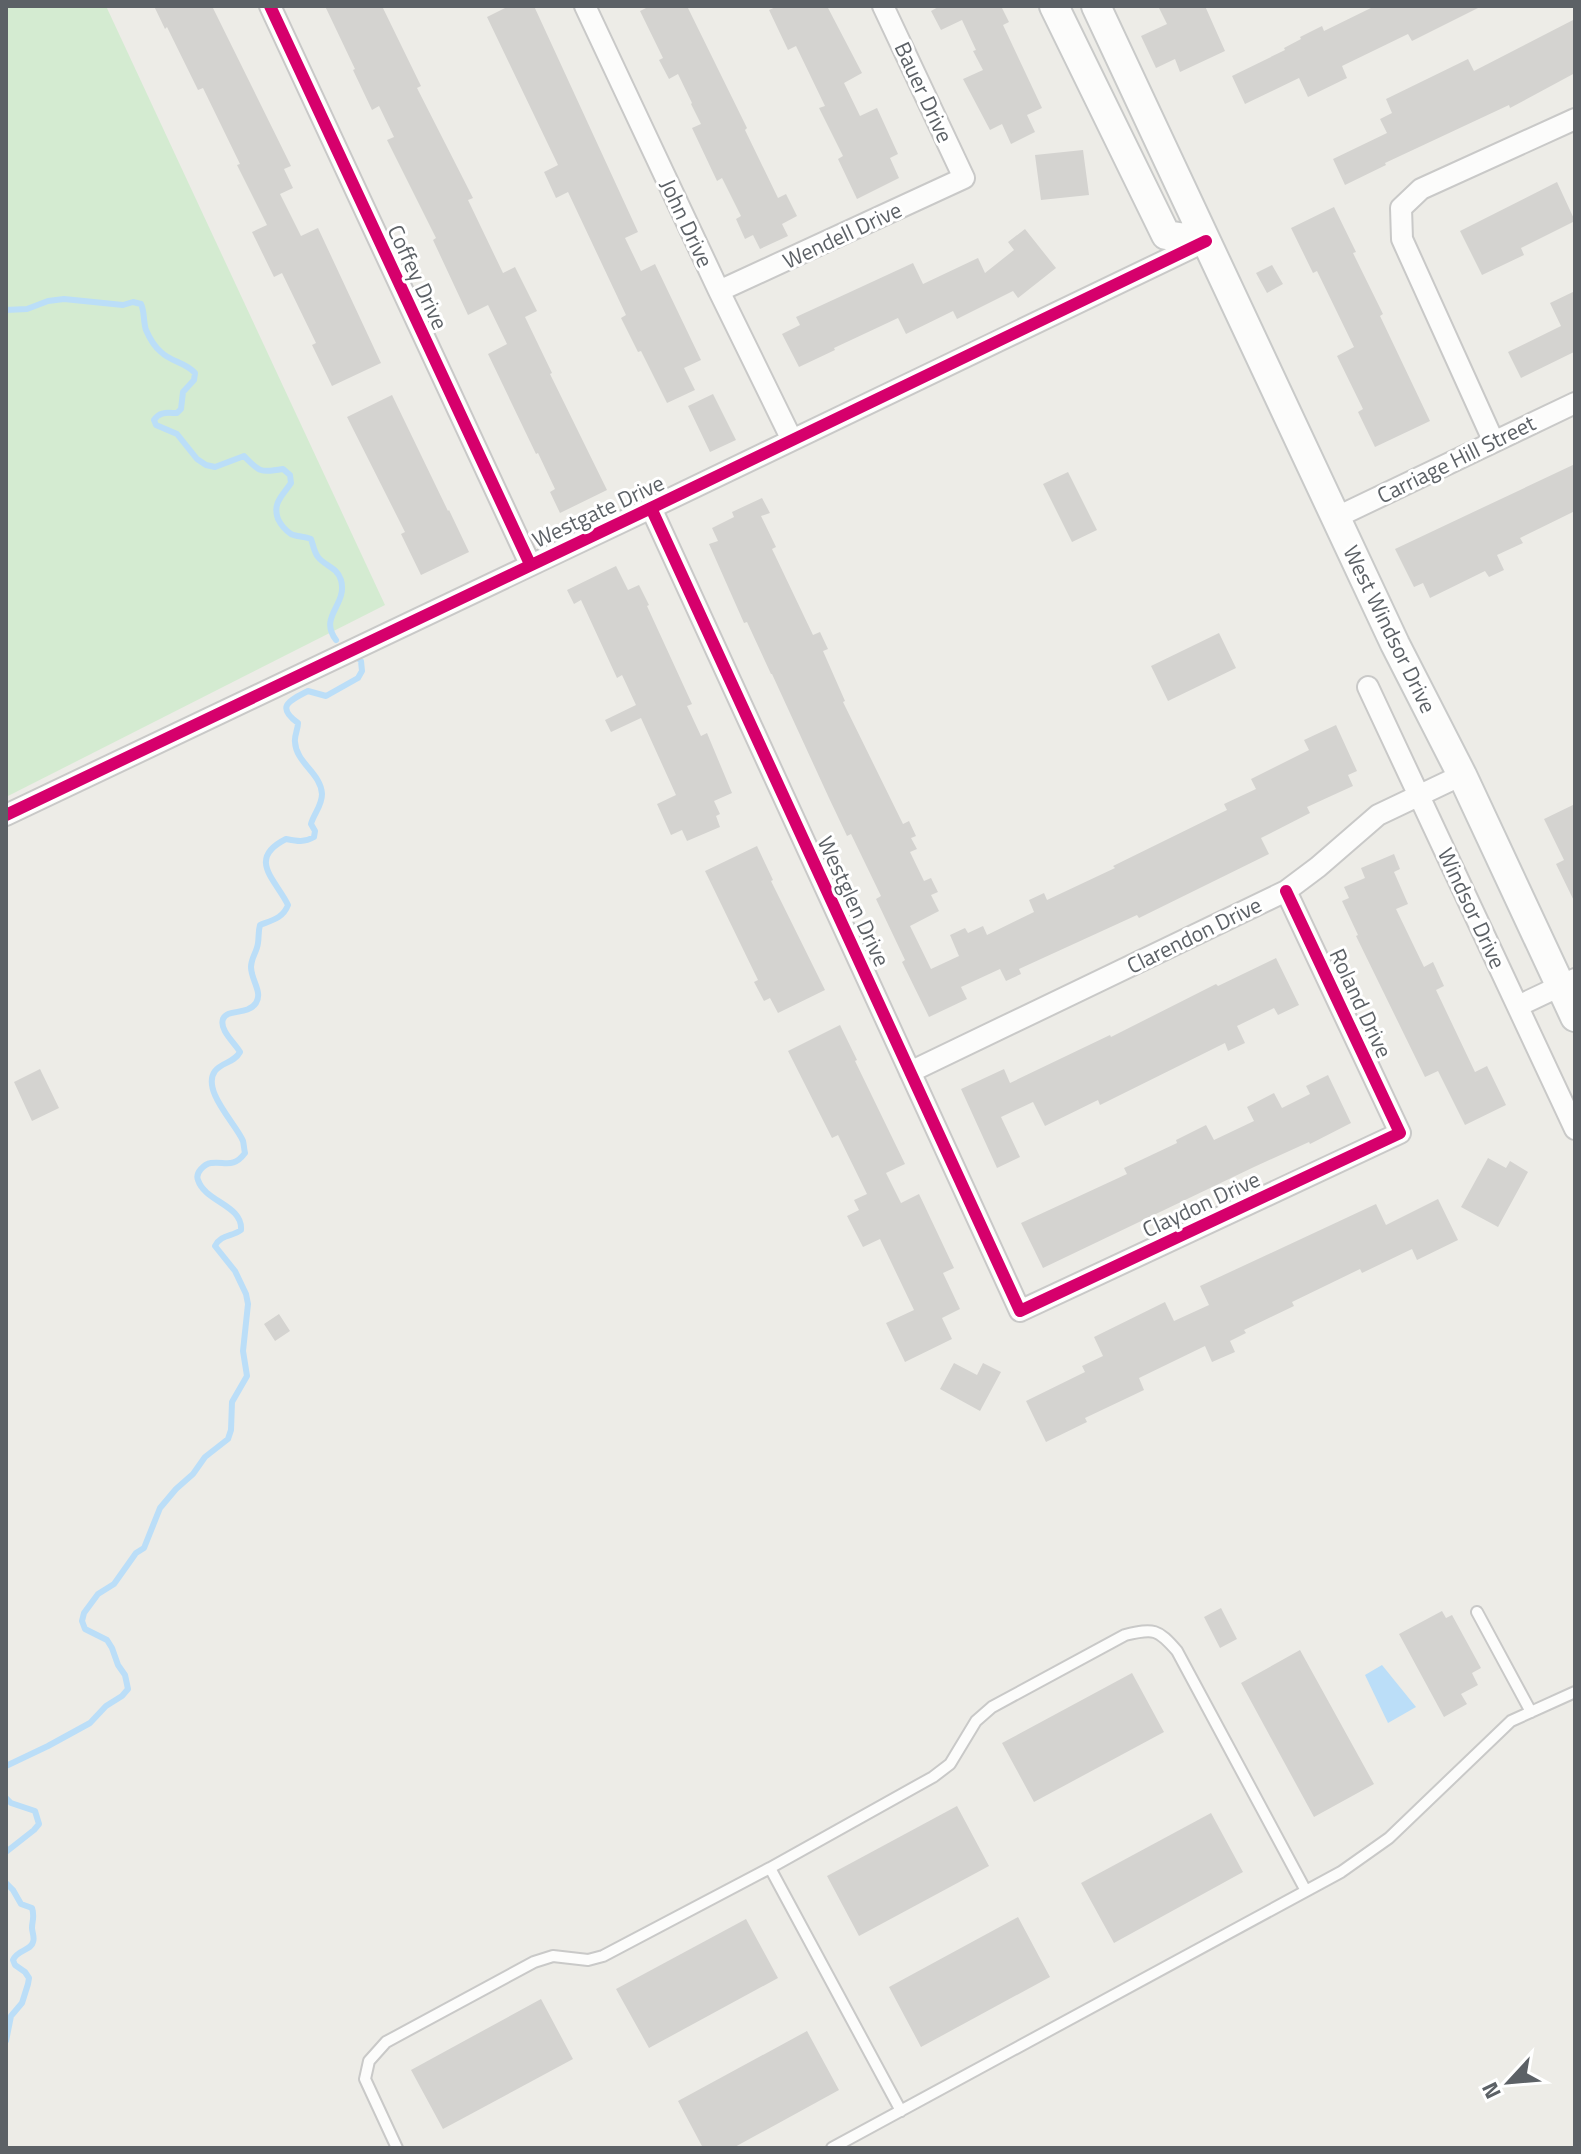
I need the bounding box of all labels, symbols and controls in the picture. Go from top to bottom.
street label: Bauer Drive [886,36,962,148]
street label: John Drive [652,173,722,273]
street label: Wendell Drive [777,193,907,277]
street label: Coffey Drive [379,219,457,335]
street label: Carriage Hill Street [1371,406,1541,512]
street label: Westgate Drive [526,466,670,556]
street label: West Windsor Drive [1335,539,1445,719]
street label: Westglen Drive [809,830,899,972]
street label: Windsor Drive [1429,842,1515,974]
street label: Clarendon Drive [1121,888,1267,982]
street label: Roland Drive [1321,943,1401,1063]
street label: Claydon Drive [1137,1162,1265,1246]
north arrow [1469,2042,1549,2122]
text: N [1472,2076,1510,2105]

